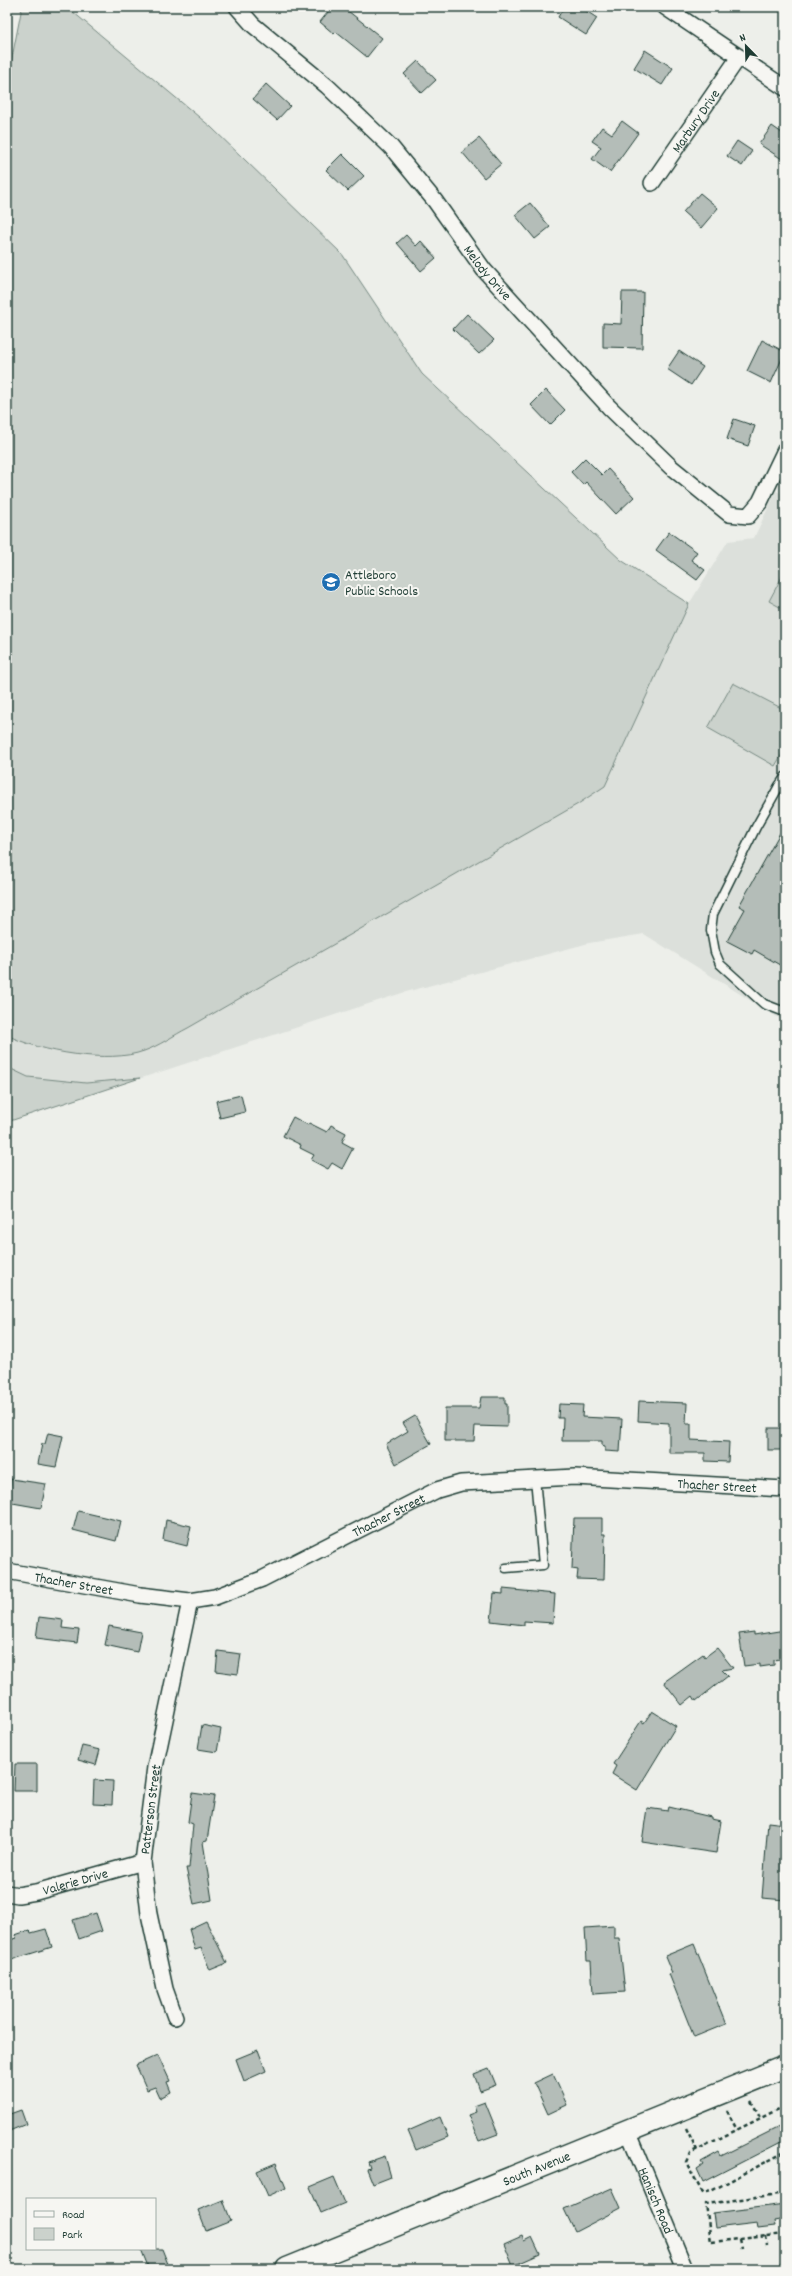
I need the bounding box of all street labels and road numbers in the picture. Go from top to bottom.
street label: Marbury Drive [668,86,726,157]
street label: Melody Drive [457,242,515,306]
street label: Thacher Street [677,1475,757,1499]
street label: Thacher Street [349,1490,429,1543]
street label: Thacher Street [33,1568,114,1602]
street label: Patterson Street [136,1763,167,1856]
street label: Valerie Drive [41,1864,111,1902]
street label: South Avenue [500,2147,574,2192]
street label: Hanisch Road [632,2165,677,2237]

